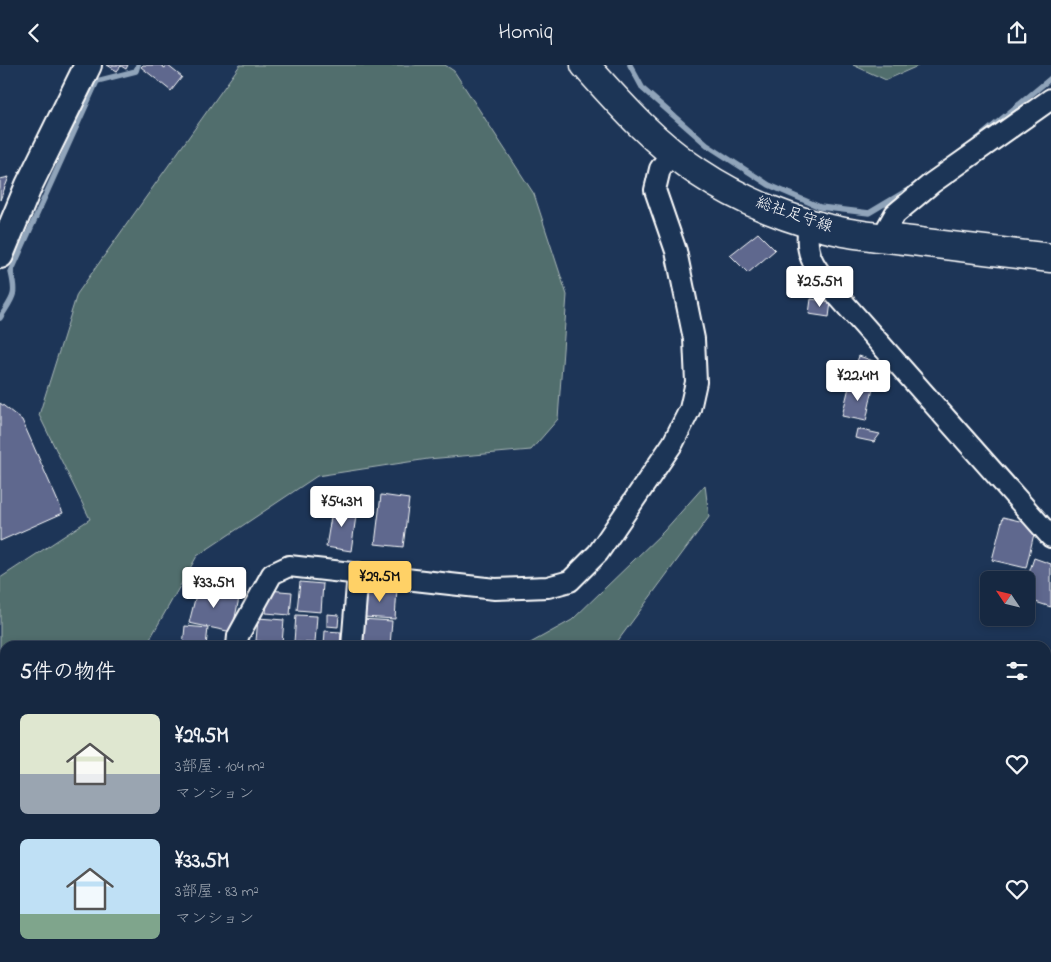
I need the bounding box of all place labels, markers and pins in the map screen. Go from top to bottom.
pin: ¥25.5M [779,265,861,308]
pin: ¥22.4M [817,359,899,402]
pin: ¥54.3M [301,485,383,528]
pin: ¥29.5M [339,561,421,603]
pin: ¥33.5M [173,567,255,609]

